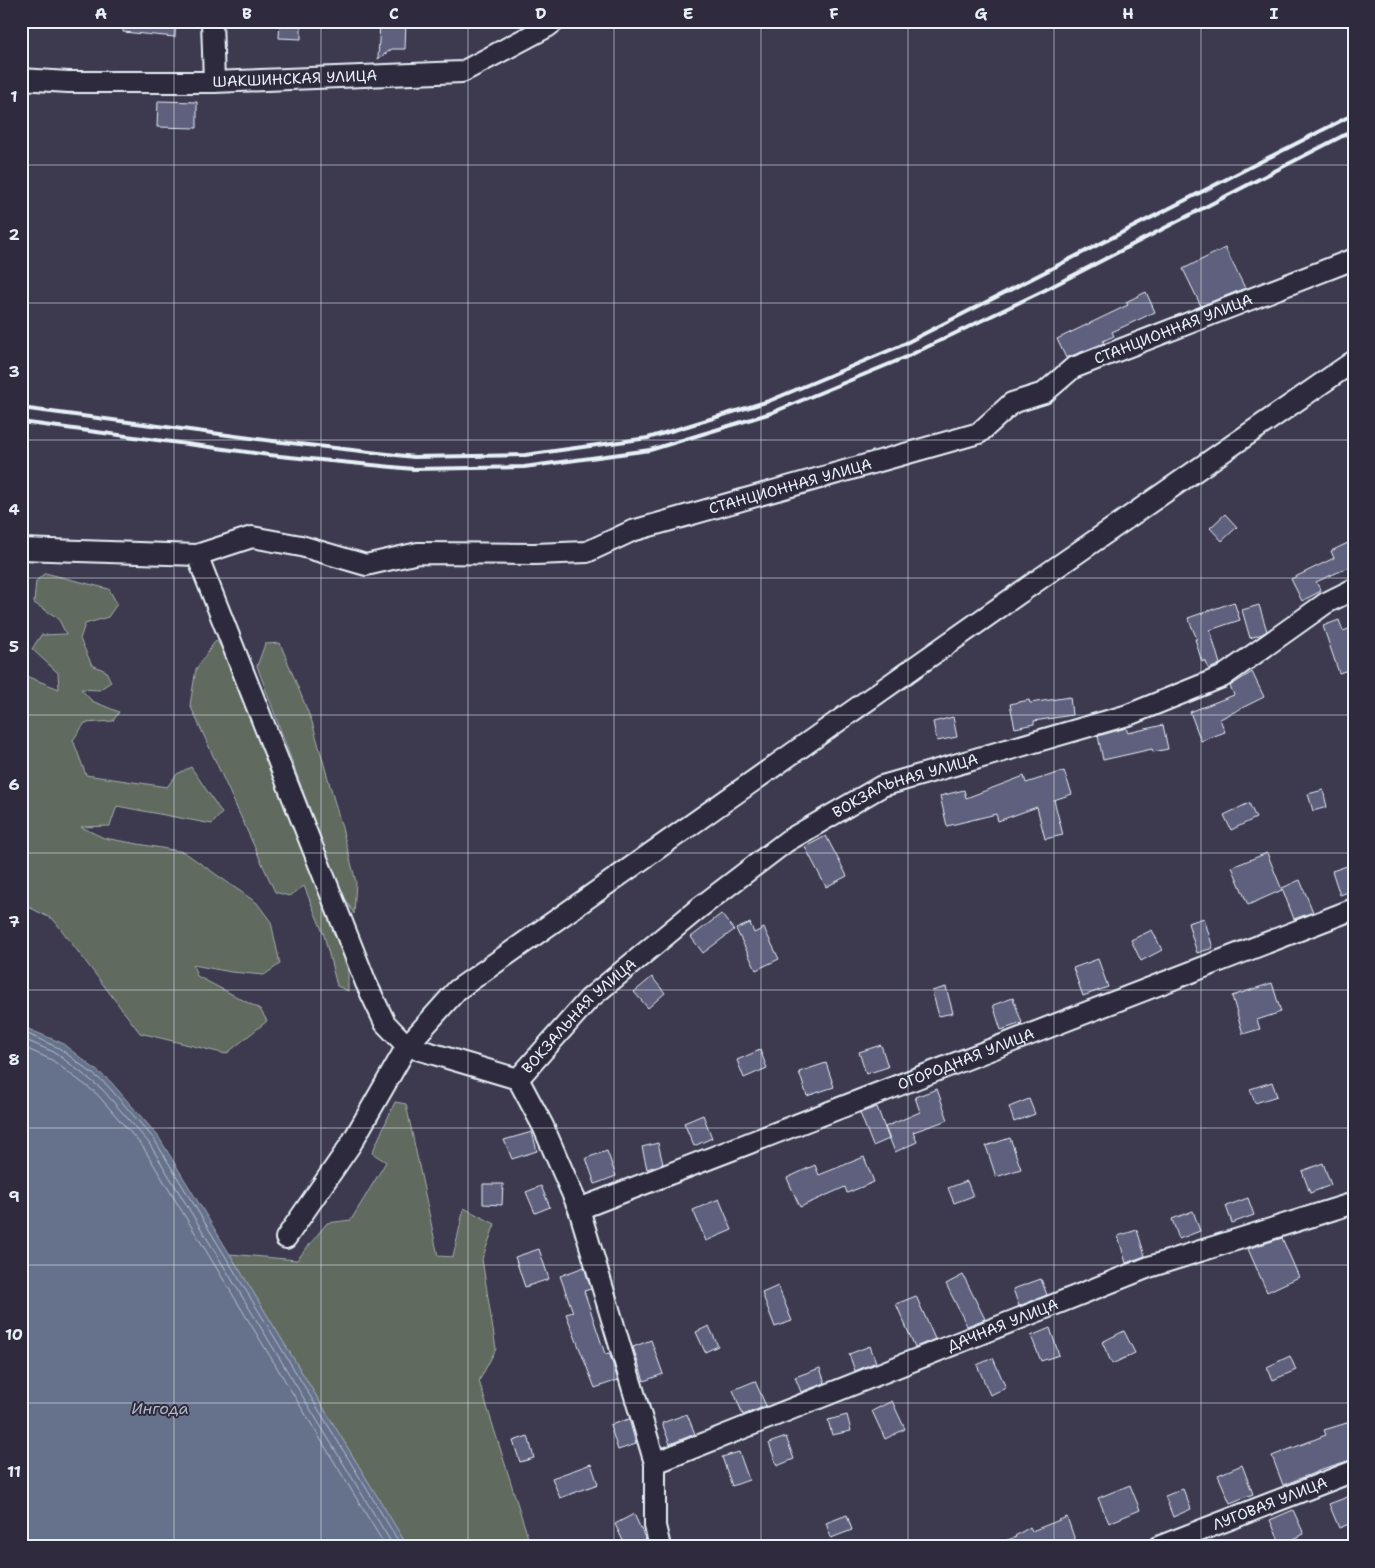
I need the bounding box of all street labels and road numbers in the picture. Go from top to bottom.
street label: ШАКШИНСКАЯ УЛИЦА [212,65,378,92]
street label: СТАНЦИОННАЯ УЛИЦА [1091,289,1256,369]
street label: СТАНЦИОННАЯ УЛИЦА [707,454,874,519]
street label: ВОКЗАЛЬНАЯ УЛИЦА [829,749,981,823]
street label: ВОКЗАЛЬНАЯ УЛИЦА [517,954,641,1078]
street label: ОГОРОДНАЯ УЛИЦА [895,1024,1037,1095]
street label: ДАЧНАЯ УЛИЦА [944,1294,1061,1356]
street label: ЛУГОВАЯ УЛИЦА [1210,1472,1330,1535]

